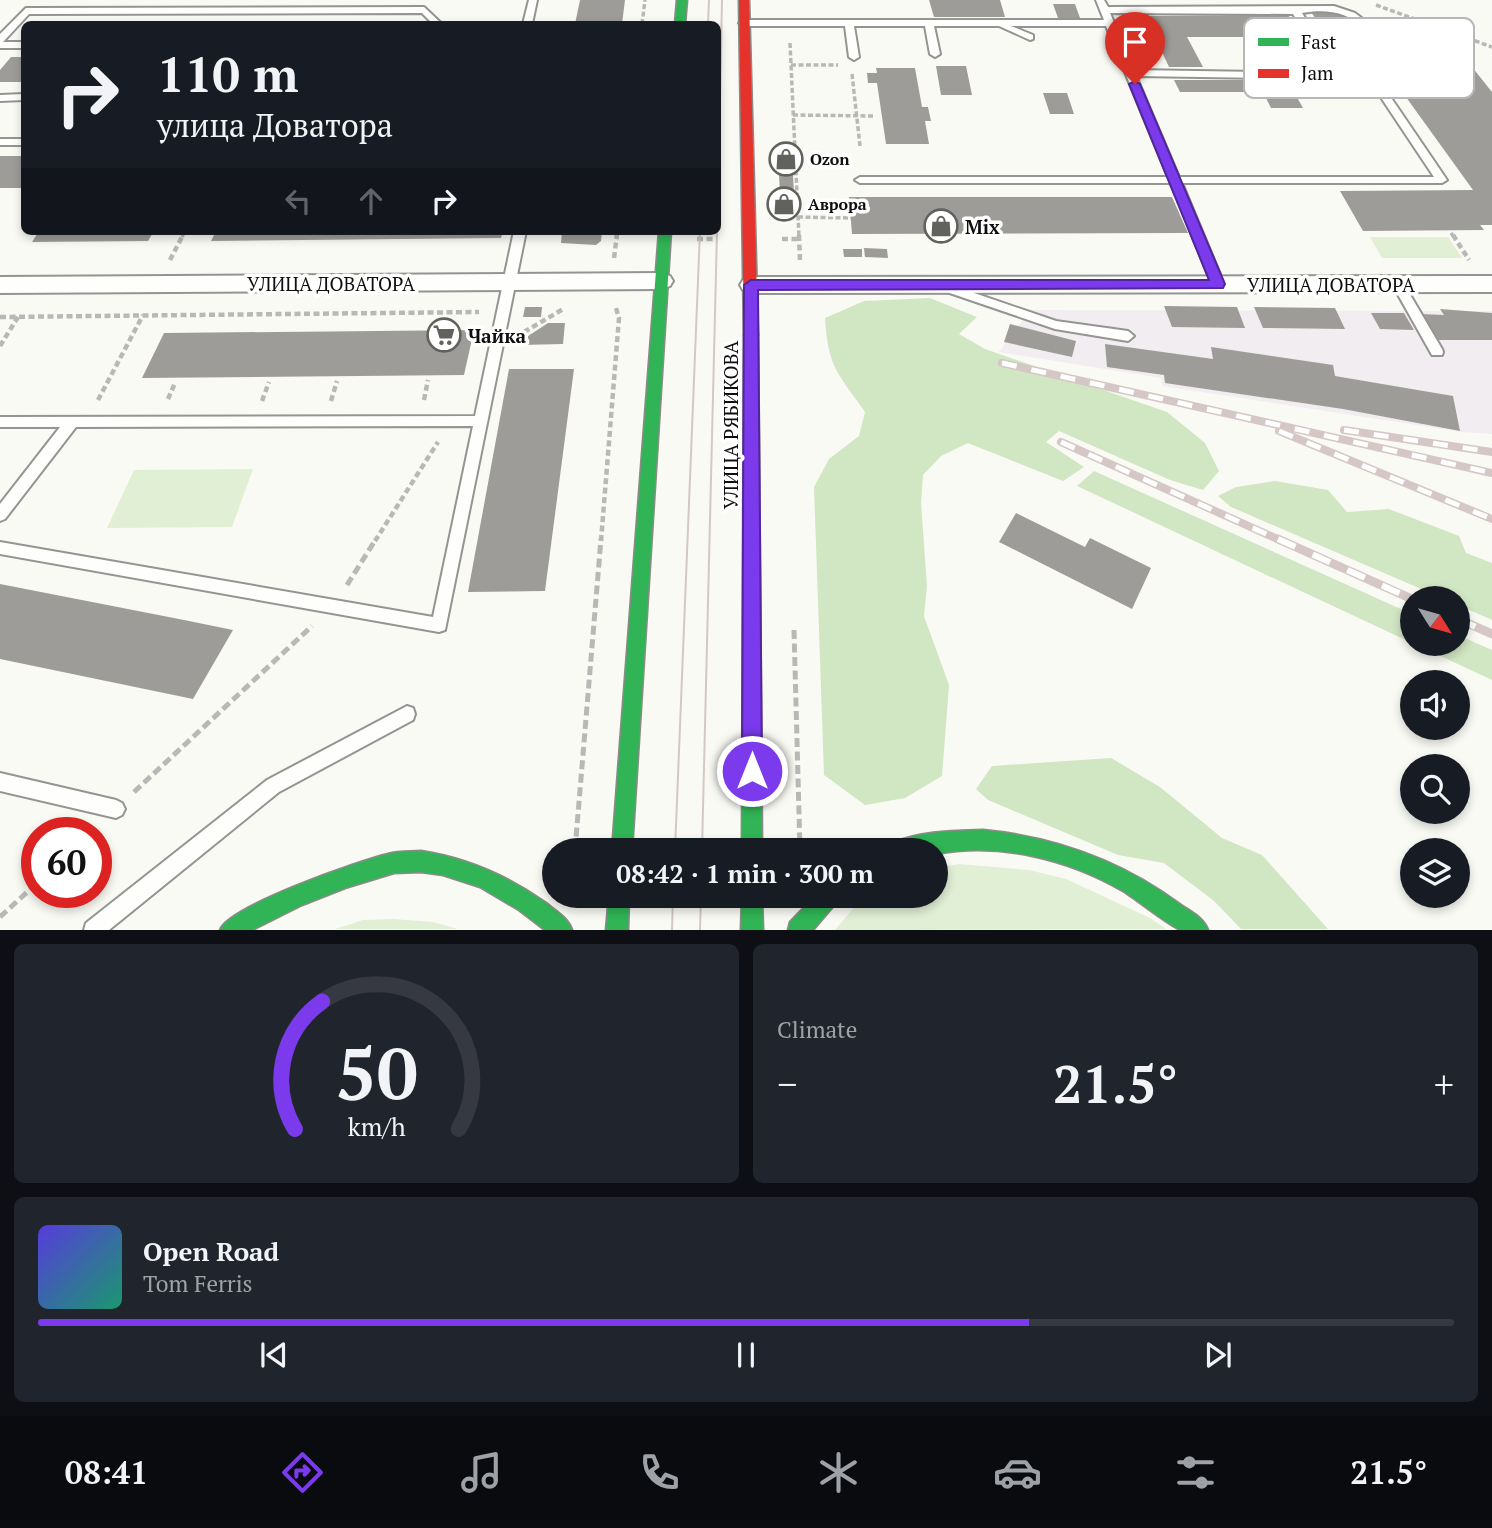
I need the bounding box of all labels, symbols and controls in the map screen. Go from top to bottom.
pin [1105,12.0,1165,84]
legend [1244,18,1474,98]
icon: arrive [1116,23,1154,61]
text: Fast [1301,29,1336,54]
text: 110 m [157,41,299,106]
icon: right [42,49,133,140]
text: Jam [1301,60,1334,85]
text: улица Доватора [157,104,393,146]
shop icon: Ozon [767,140,805,178]
place label: Ozon [810,148,850,170]
icon: left [279,182,317,220]
icon: ahead [352,182,390,220]
icon: right [425,182,463,220]
shop icon: Аврора [765,185,803,223]
place label: Аврора [808,193,867,215]
shop icon: Mix [922,207,960,245]
place label: Mix [965,214,1000,239]
street label: УЛИЦА ДОВАТОРА [247,271,415,296]
street label: УЛИЦА ДОВАТОРА [1247,272,1415,297]
supermarket icon: Чайка [425,316,463,354]
place label: Чайка [468,323,527,348]
street label: УЛИЦА РЯБИКОВА [718,341,743,509]
north arrow [1400,586,1470,656]
map controls [1400,586,1470,908]
button: sound [1400,670,1470,740]
position arrow [715,734,789,808]
button: search [1400,754,1470,824]
speed limit sign: 60 [21,817,112,908]
button: layers [1400,838,1470,908]
text: 08:42 · 1 min · 300 m [616,856,874,890]
text: Climate [777,1014,857,1045]
text: 50 [335,1024,418,1121]
text: 21.5° [1053,1049,1178,1118]
text: − [777,1059,797,1109]
text: + [1434,1059,1454,1109]
text: km/h [348,1110,406,1143]
text: Open Road [143,1234,279,1268]
text: Tom Ferris [143,1268,253,1299]
icon: previous [255,1336,293,1374]
icon: pause [727,1336,765,1374]
icon: next [1199,1336,1237,1374]
icon: directions [278,1448,327,1497]
icon: music [457,1448,506,1497]
icon: phone [635,1448,684,1497]
icon: climate [814,1448,863,1497]
icon: car [993,1448,1042,1497]
icon: filters [1171,1448,1220,1497]
text: 08:41 [65,1451,148,1493]
text: 21.5° [1350,1451,1427,1493]

